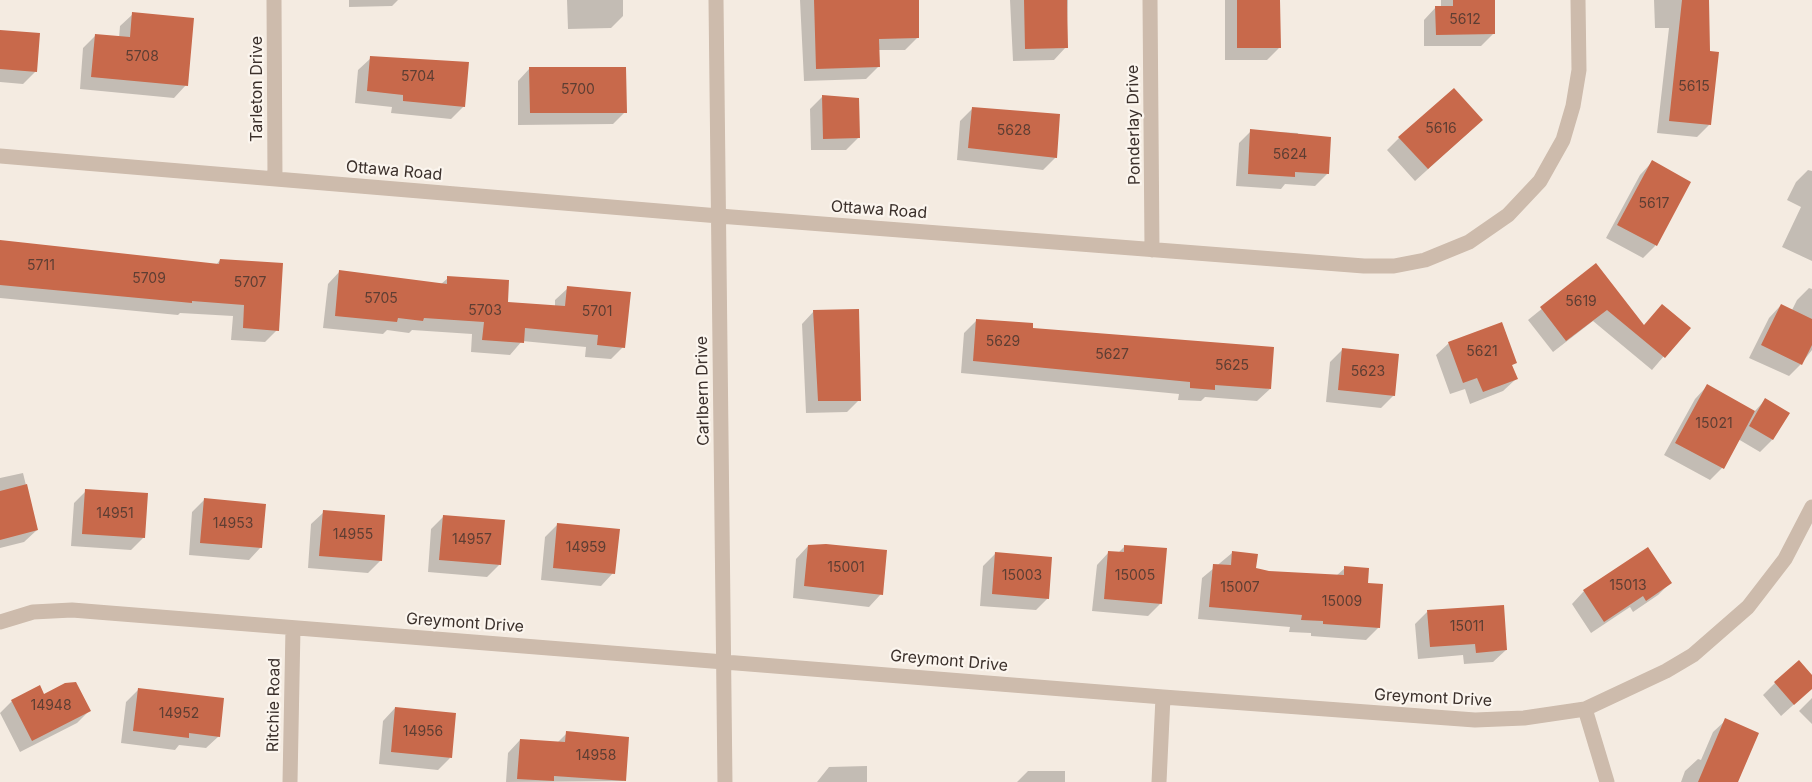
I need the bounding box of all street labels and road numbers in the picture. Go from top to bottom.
street label: Tarleton Drive [247,36,267,142]
street label: Ponderlay Drive [1123,65,1145,185]
street label: Ottawa Road [345,157,443,185]
street label: Ottawa Road [830,197,928,223]
street label: Carlbern Drive [692,336,714,446]
street label: Greymont Drive [405,609,525,637]
street label: Greymont Drive [889,646,1009,676]
street label: Ritchie Road [264,658,284,752]
street label: Greymont Drive [1373,685,1493,711]

